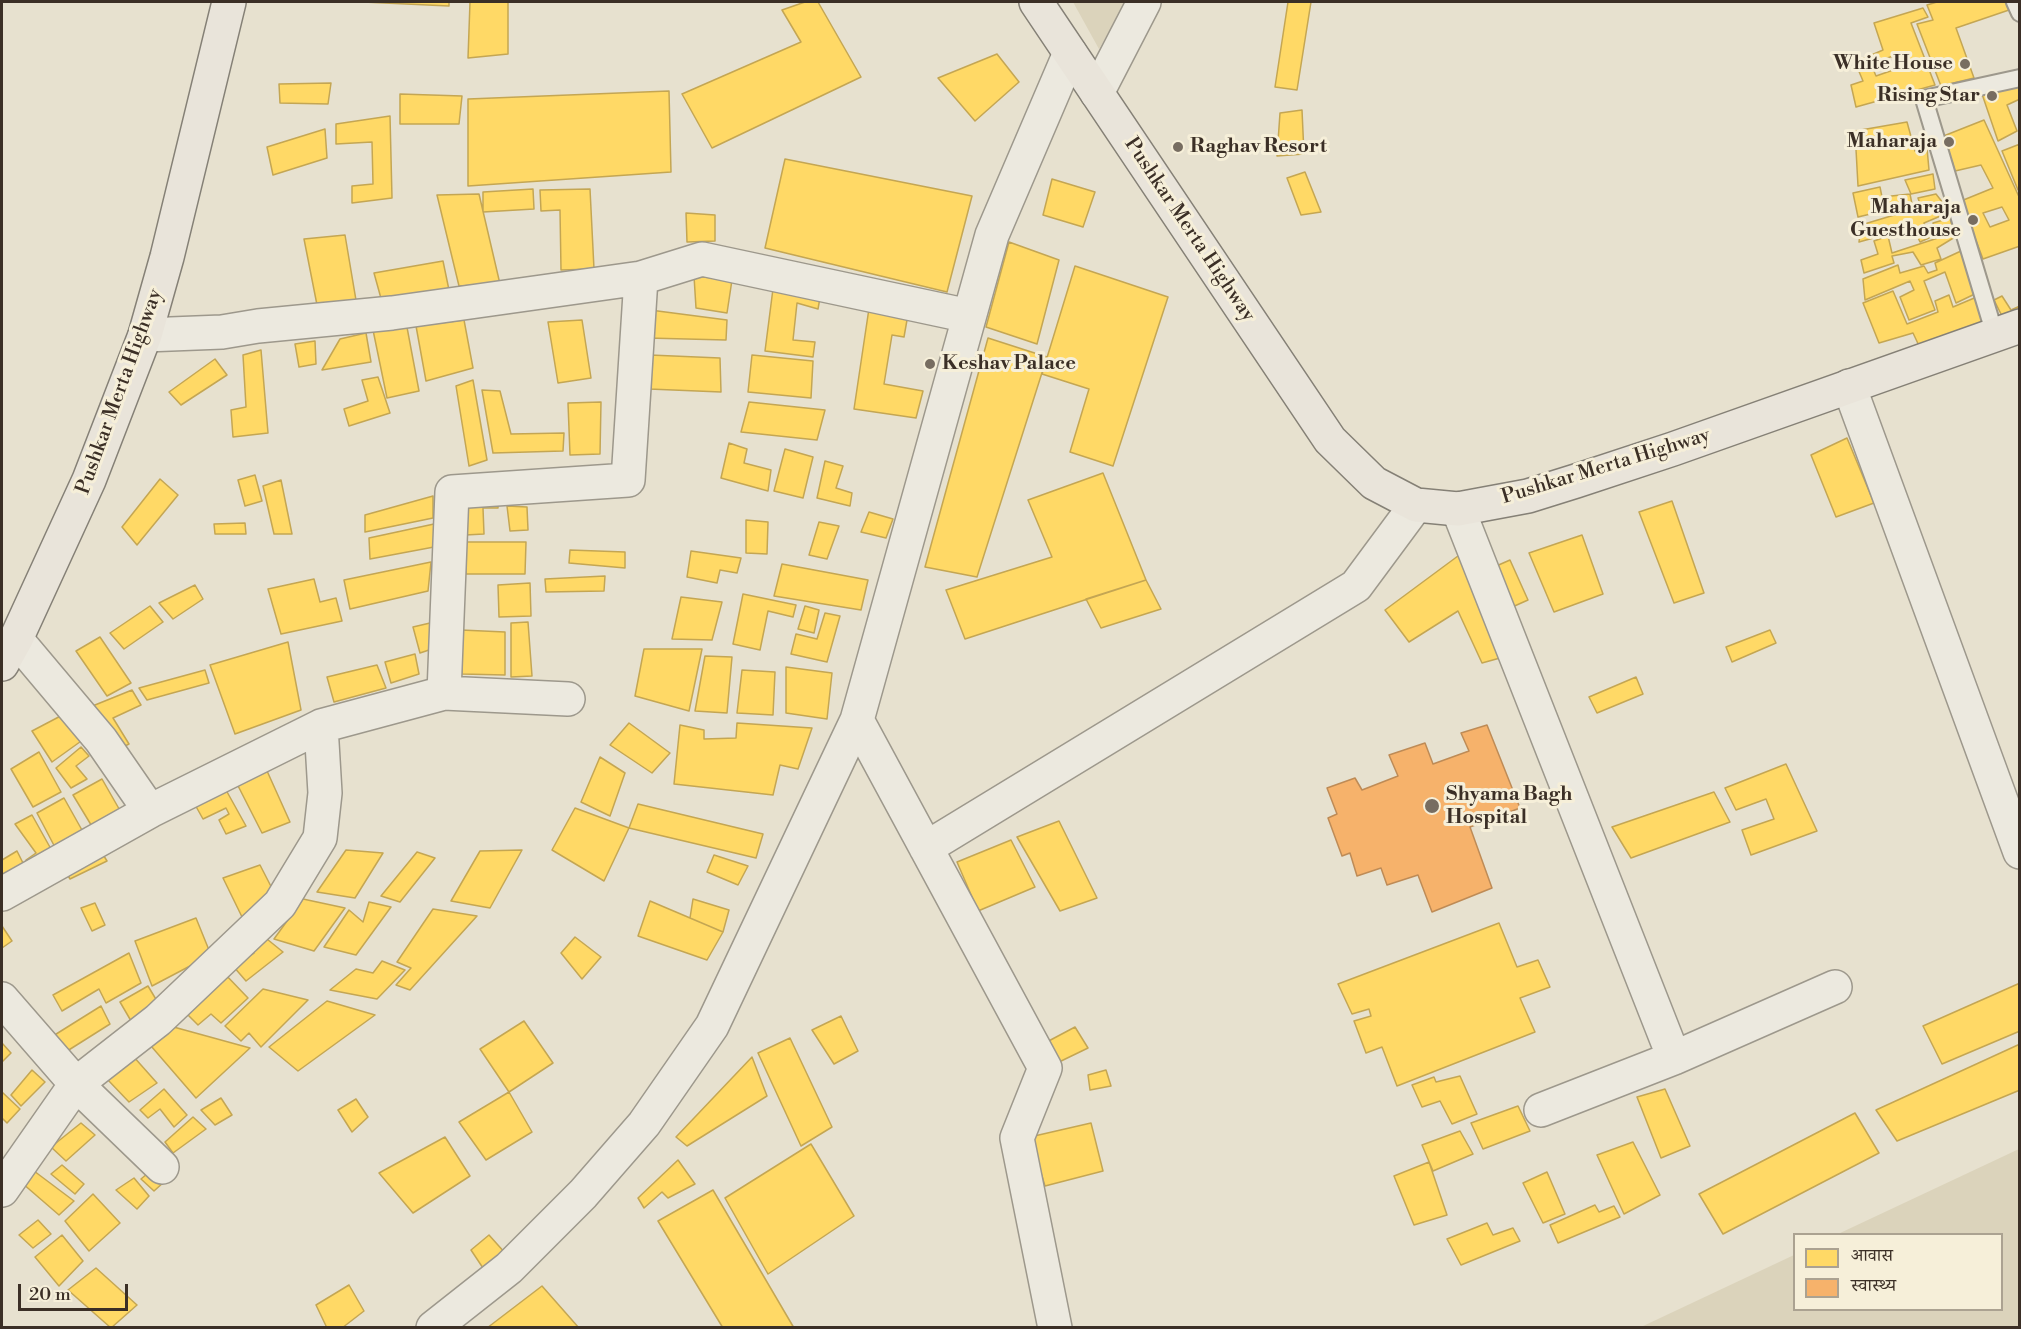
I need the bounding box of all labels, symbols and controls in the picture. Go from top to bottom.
place label: White House [1833,52,1953,76]
marker: White House [1958,57,1972,71]
place label: Rising Star [1877,84,1980,108]
marker: Rising Star [1985,89,1999,103]
place label: Maharaja [1846,130,1937,154]
street label: Pushkar Merta Highway [1118,133,1260,327]
place label: Raghav Resort [1190,135,1327,159]
marker: Maharaja [1942,135,1956,149]
marker: Raghav Resort [1171,140,1185,154]
place label: Maharaja Guesthouse [1850,196,1961,243]
marker: Maharaja Guesthouse [1966,213,1980,227]
street label: Pushkar Merta Highway [72,286,168,498]
place label: Keshav Palace [942,352,1076,376]
marker: Keshav Palace [923,357,937,371]
street label: Pushkar Merta Highway [1499,424,1713,510]
place label: Shyama Bagh Hospital [1446,783,1572,830]
marker: Shyama Bagh Hospital [1423,797,1441,815]
legend [1793,1233,2003,1311]
text: आवास [1851,1244,1893,1267]
scale bar [21,1272,130,1310]
text: स्वास्थ्य [1851,1274,1896,1297]
text: 20 m [29,1283,71,1306]

